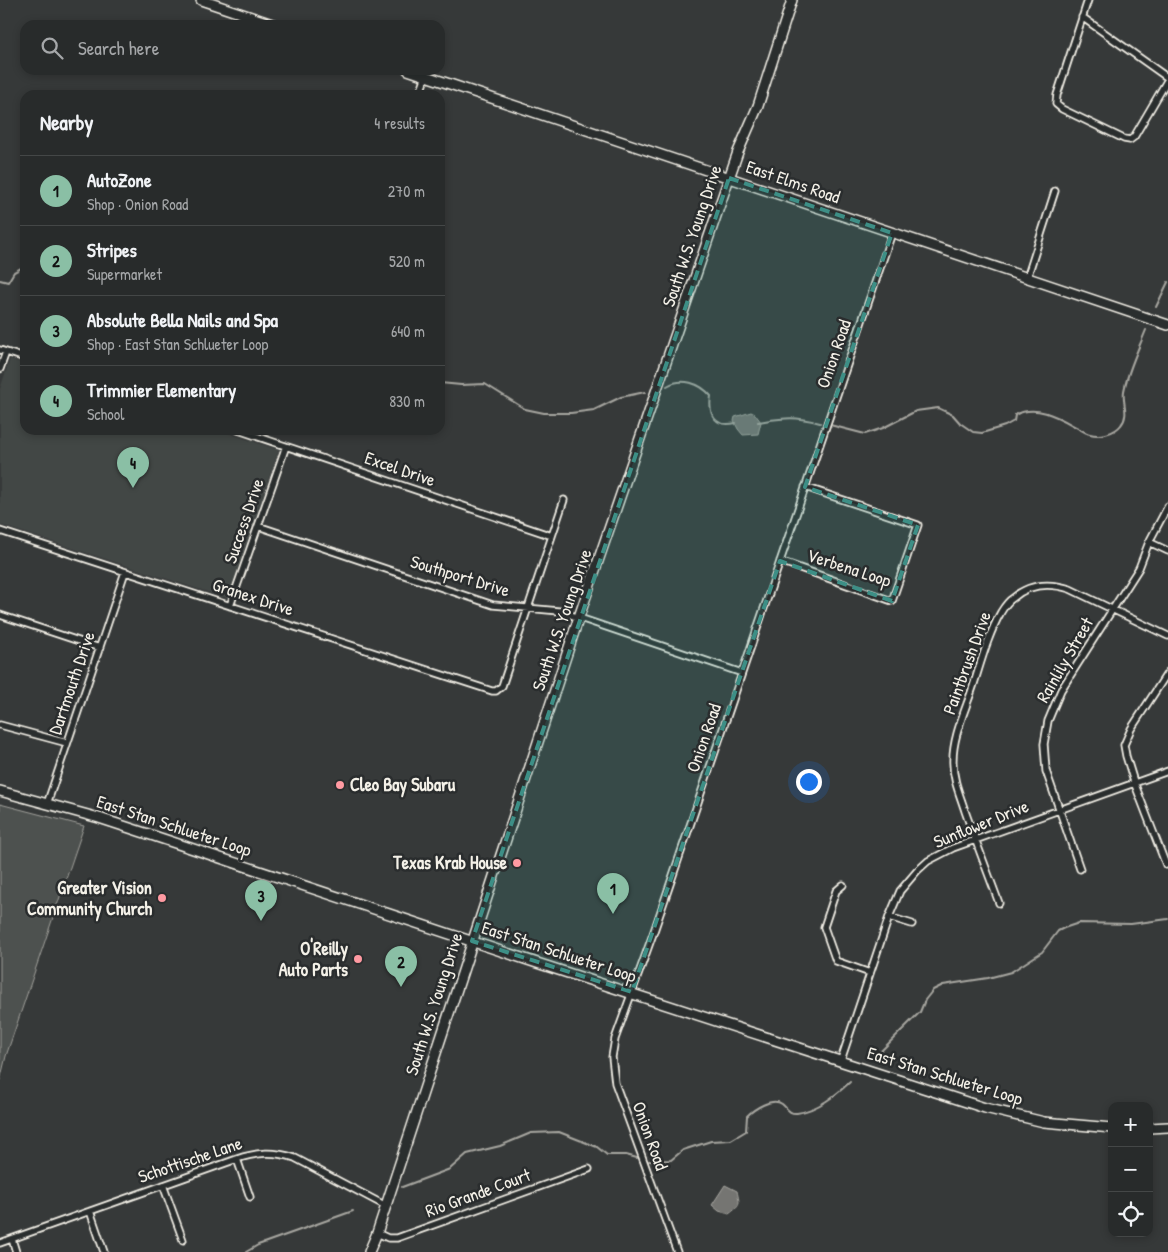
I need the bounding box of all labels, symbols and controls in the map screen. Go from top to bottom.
search box [20,20,445,75]
icon: search [38,34,66,62]
text: Search here [78,35,159,61]
text: Nearby [40,108,93,137]
text: 4 results [374,112,425,134]
street label: East Elms Road [743,154,843,209]
street label: South W.S. Young Drive [656,162,727,310]
text: AutoZone [87,167,152,193]
text: 1 [53,180,59,202]
text: 270 m [388,180,425,202]
text: Shop · Onion Road [87,193,188,215]
text: Stripes [87,237,137,263]
text: 2 [52,250,60,272]
text: 520 m [389,250,425,272]
text: Supermarket [87,263,162,285]
text: Absolute Bella Nails and Spa [87,307,278,333]
street label: Onion Road [810,316,857,392]
text: 3 [52,320,60,342]
text: 640 m [391,320,425,342]
text: Shop · East Stan Schlueter Loop [87,333,268,355]
text: Trimmier Elementary [87,377,236,403]
text: 4 [53,390,59,412]
text: 830 m [389,390,425,412]
text: School [87,403,124,425]
street label: Excel Drive [362,445,439,492]
pin: 4 [117,447,149,488]
street label: Success Drive [217,475,270,567]
street label: Verbena Loop [804,542,895,593]
street label: South W.S. Young Drive [526,546,597,694]
street label: Southport Drive [407,549,513,602]
street label: Granex Drive [209,572,297,621]
street label: Paintbrush Drive [936,608,997,718]
street label: Rainlily Street [1030,612,1099,707]
street label: Dartmouth Drive [42,628,101,738]
street label: Onion Road [680,700,727,776]
your location [796,769,822,795]
place label: Cleo Bay Subaru [350,772,456,798]
marker: Cleo Bay Subaru [334,779,346,791]
street label: East Stan Schlueter Loop [94,789,255,862]
street label: Sunflower Drive [930,793,1032,854]
place label: Texas Krab House [392,850,508,875]
marker: Texas Krab House [511,857,523,869]
pin: 1 [597,873,629,914]
place label: Greater Vision Community Church [27,875,152,922]
pin: 3 [245,880,277,921]
marker: Greater Vision Community Church [156,892,168,904]
street label: East Stan Schlueter Loop [479,915,640,988]
street label: South W.S. Young Drive [399,929,468,1078]
place label: O'Reilly Auto Parts [279,936,348,982]
pin: 2 [385,946,417,987]
marker: O'Reilly Auto Parts [352,953,364,965]
street label: East Stan Schlueter Loop [864,1040,1026,1111]
street label: Onion Road [627,1098,674,1174]
map controls [1108,1102,1153,1237]
button: + [1108,1102,1153,1147]
street label: Schottische Lane [135,1130,245,1189]
button: − [1108,1147,1153,1192]
street label: Rio Grande Court [422,1162,535,1223]
button: locate [1108,1192,1153,1237]

